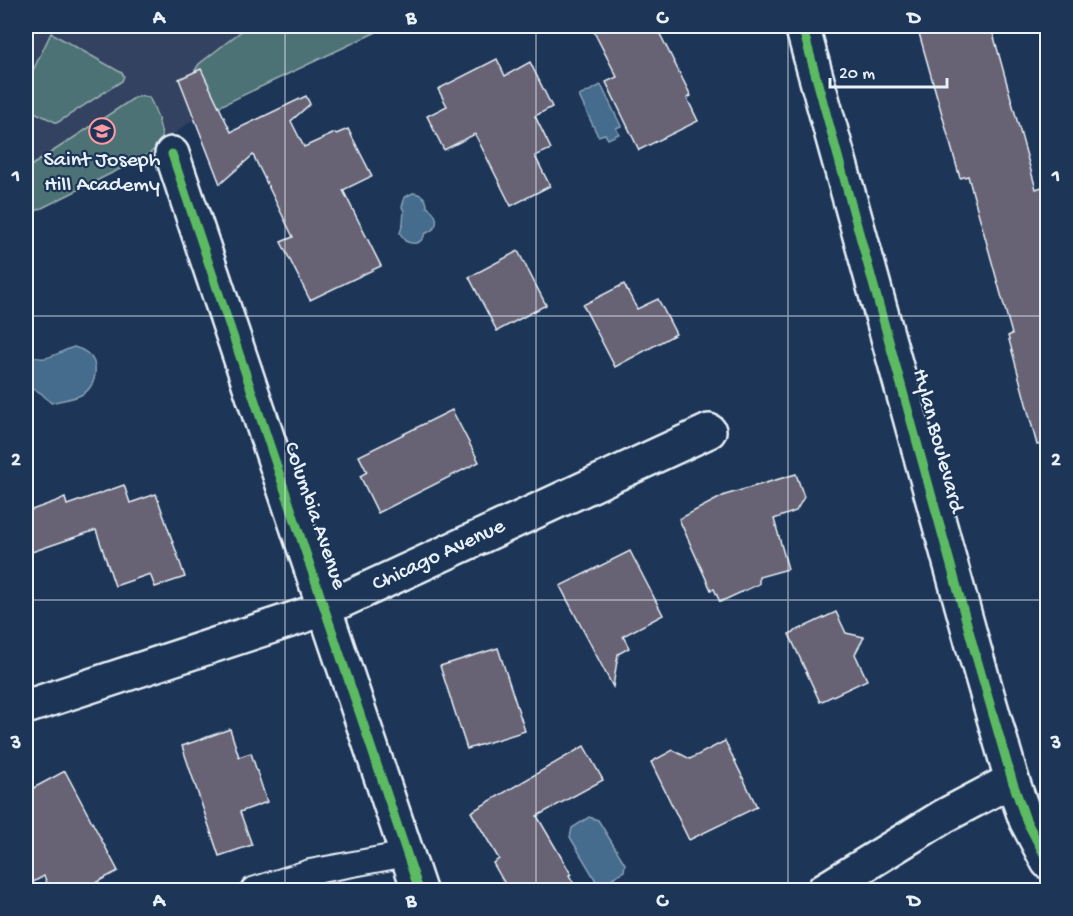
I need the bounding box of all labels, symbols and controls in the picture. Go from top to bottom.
text: A [152,8,167,31]
text: B [405,8,417,31]
text: C [656,8,670,31]
text: D [905,8,921,31]
scale bar [830,51,947,89]
text: 20 m [839,64,875,85]
school or university icon: Saint Joseph Hill Academy [87,116,117,146]
place label: Saint Joseph Hill Academy [43,148,161,199]
text: 1 [11,166,20,189]
text: 1 [1051,166,1060,189]
street label: Hylan Boulevard [905,366,969,518]
street label: Columbia Avenue [277,439,352,594]
text: 2 [11,450,21,473]
text: 2 [1051,450,1061,473]
street label: Chicago Avenue [368,514,510,598]
text: 3 [10,733,21,756]
text: 3 [1050,733,1061,756]
text: A [152,891,167,914]
text: B [405,891,417,914]
text: C [656,891,670,914]
text: D [905,891,921,914]

